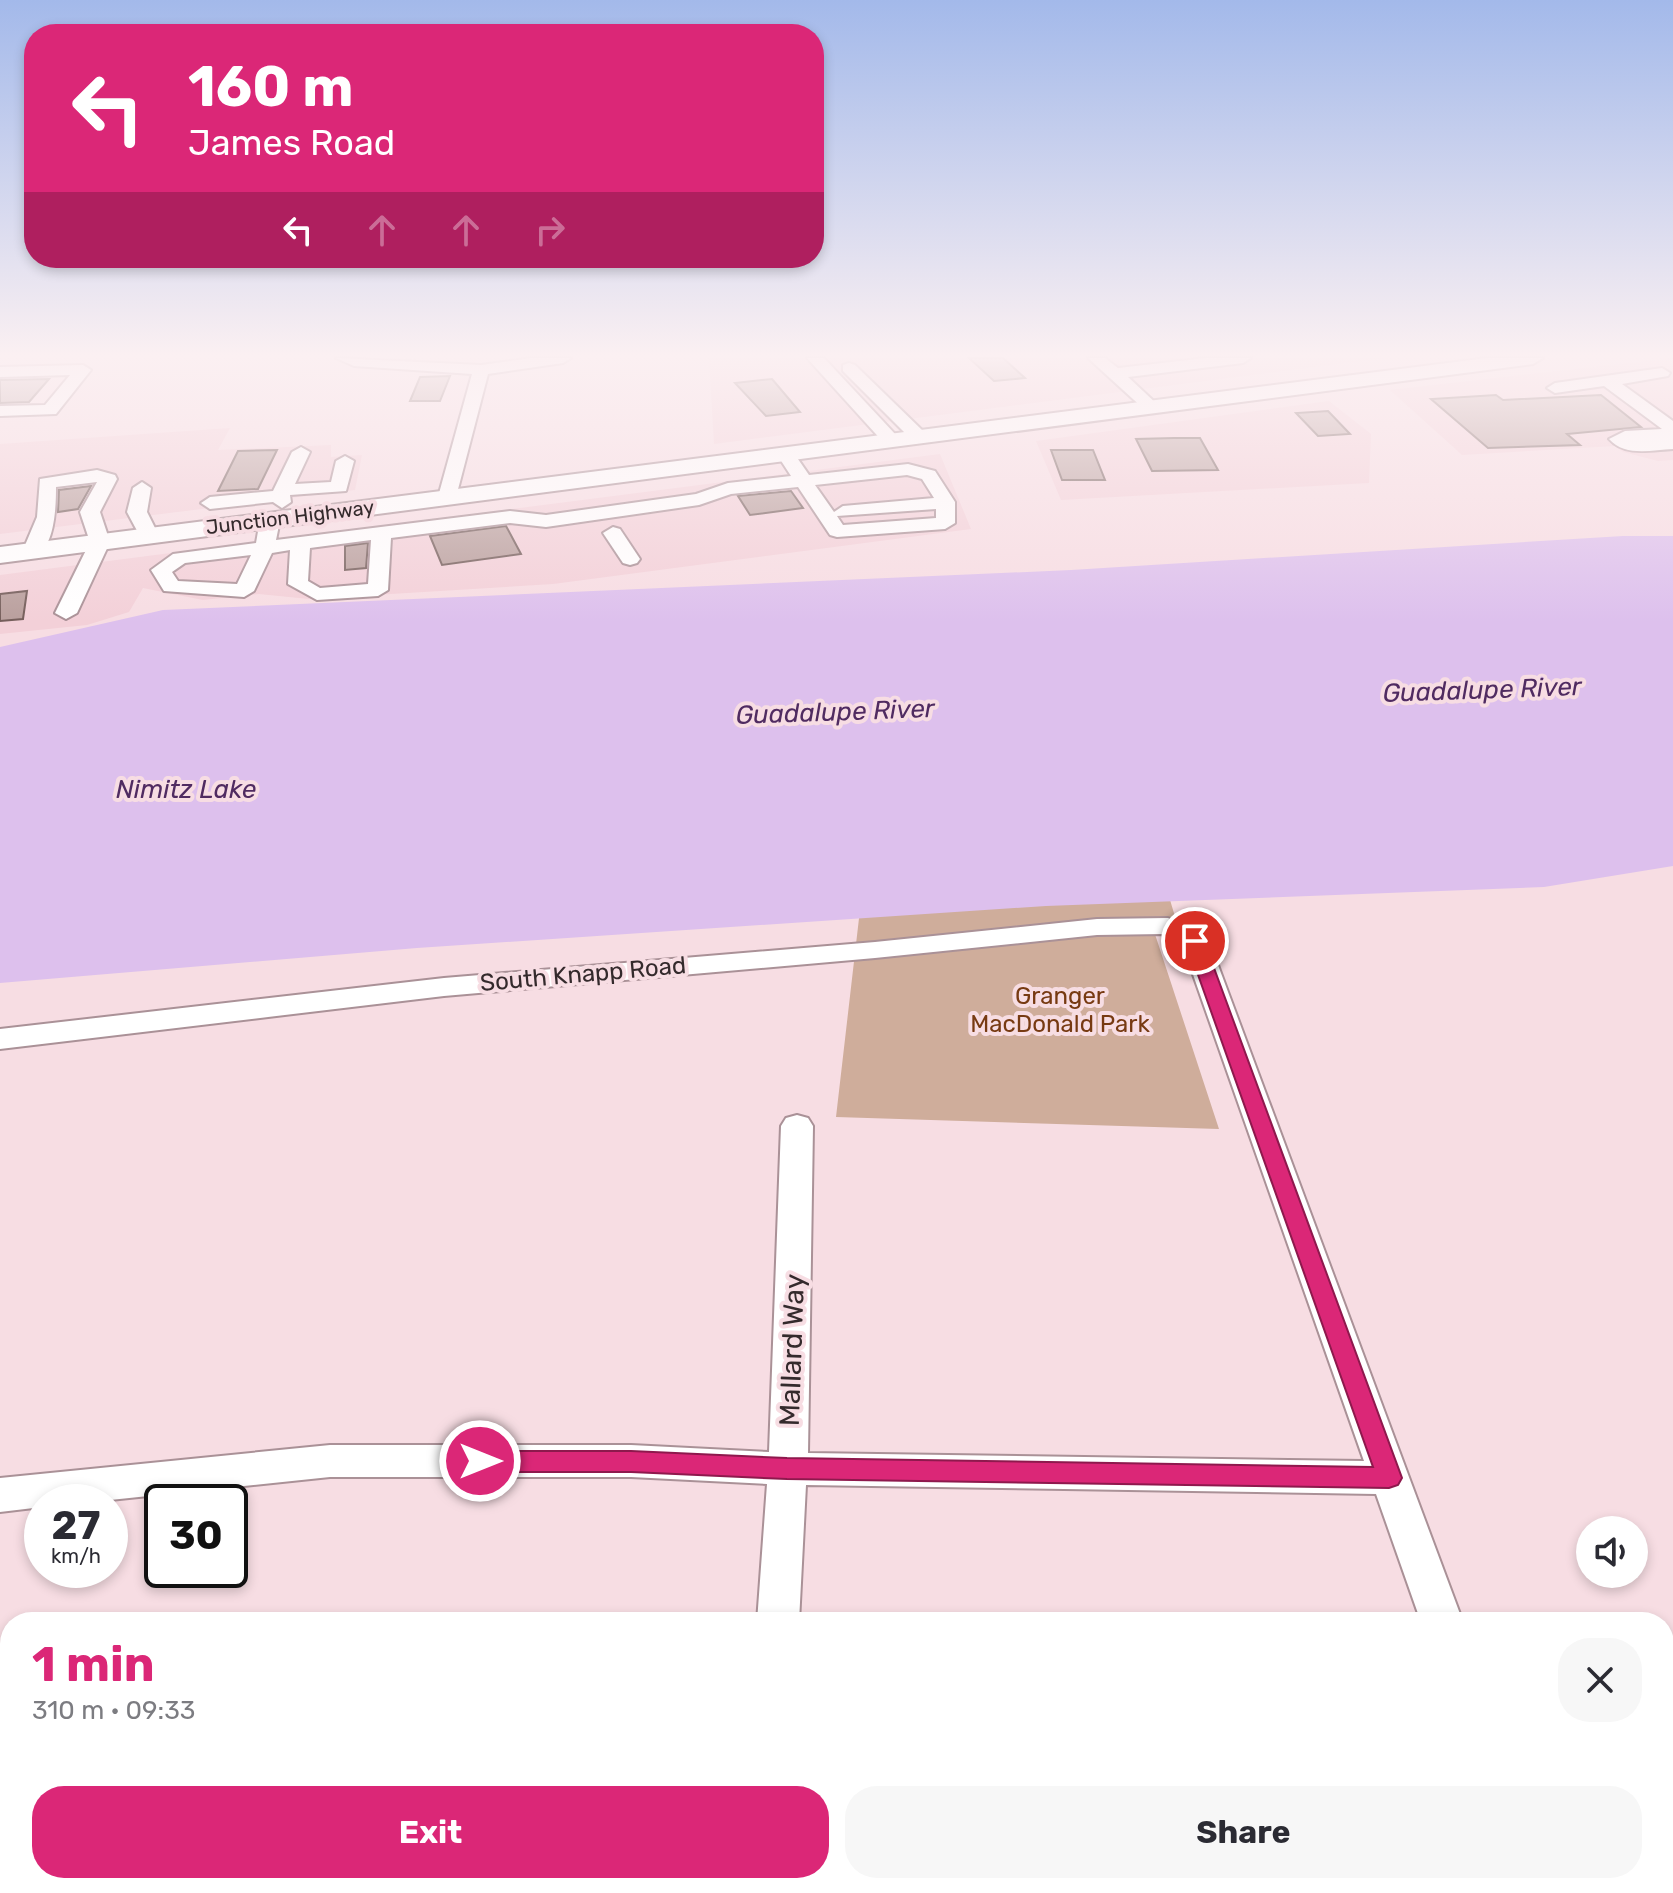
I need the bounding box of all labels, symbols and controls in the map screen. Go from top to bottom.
text: 160 m [188,54,354,120]
icon: left [56,56,160,160]
text: James Road [188,121,395,164]
icon: left [276,208,320,252]
icon: ahead [360,208,404,252]
icon: ahead [444,208,488,252]
icon: right [528,208,572,252]
street label: Junction Highway [204,495,376,539]
water label: Guadalupe River [1382,671,1583,709]
water label: Guadalupe River [735,693,936,731]
water label: Nimitz Lake [116,774,257,805]
pin [1161,907,1229,975]
icon: arrive [1173,919,1217,963]
street label: South Knapp Road [479,951,687,997]
park label: Granger MacDonald Park [970,982,1150,1038]
street label: Mallard Way [773,1273,811,1427]
position arrow [438,1419,522,1503]
speed limit sign: 30 [144,1484,248,1588]
text: 27 [52,1502,100,1549]
map controls [1576,1516,1648,1588]
button: sound [1576,1516,1648,1588]
text: km/h [51,1544,101,1568]
text: 1 min [32,1636,155,1693]
button: close [1558,1638,1642,1722]
text: 310 m · 09:33 [32,1695,195,1726]
button: Exit [32,1786,829,1878]
button: Share [845,1786,1642,1878]

